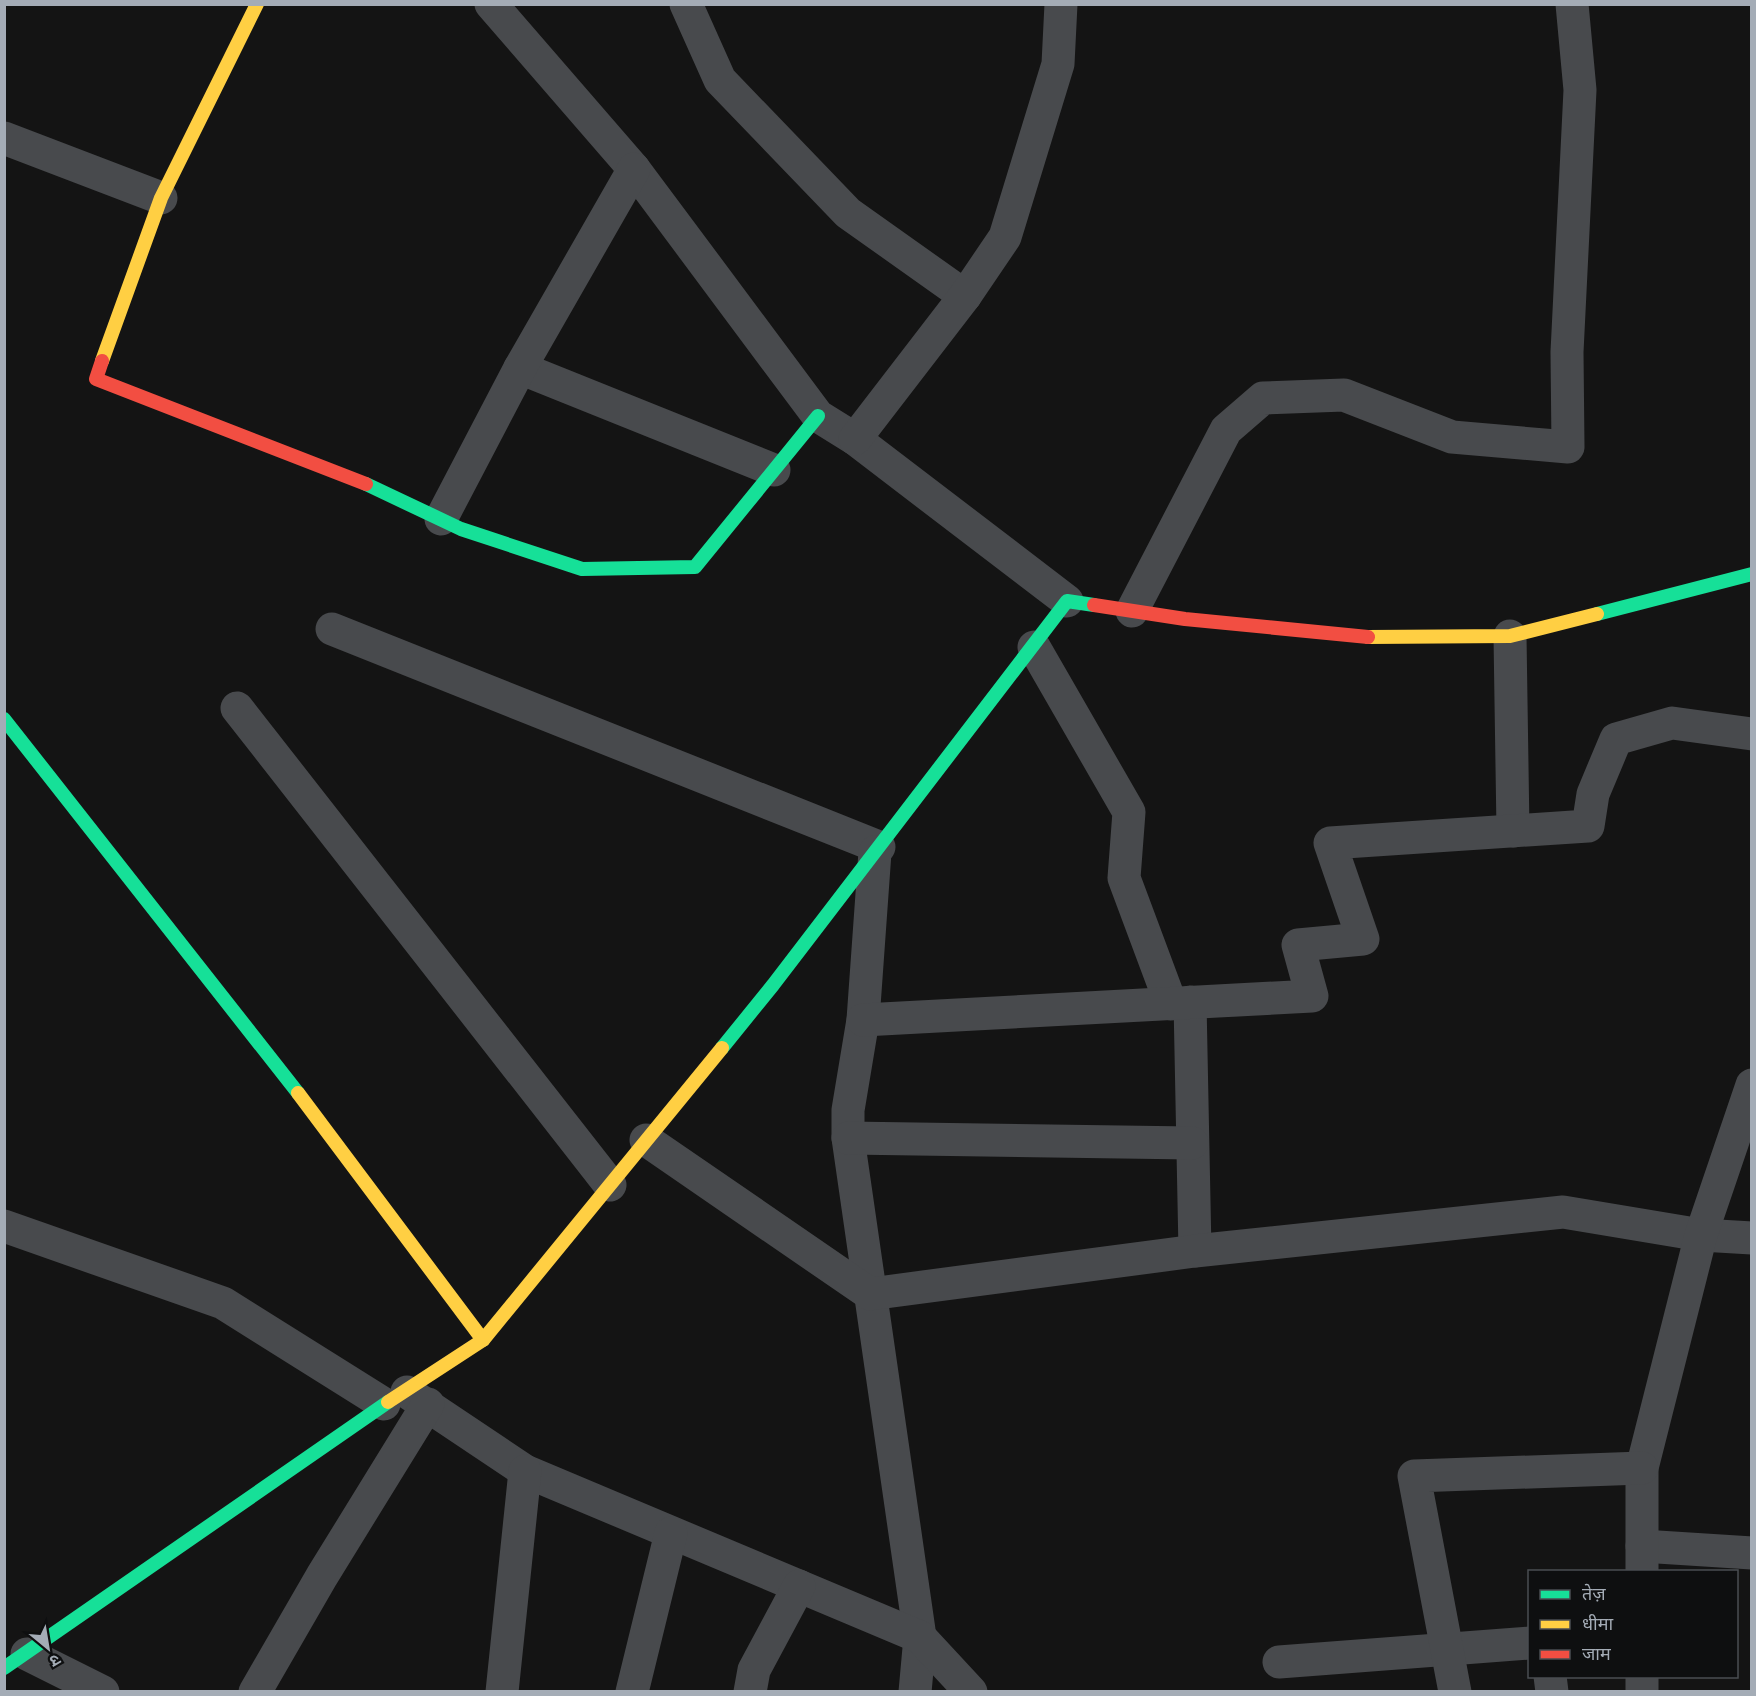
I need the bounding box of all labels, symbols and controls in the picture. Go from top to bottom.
legend [1528,1570,1738,1678]
text: तेज़ [1582,1583,1606,1605]
text: धीमा [1582,1613,1613,1635]
north arrow [18,1618,78,1678]
text: जाम [1582,1643,1612,1665]
text: उ [46,1650,64,1671]

